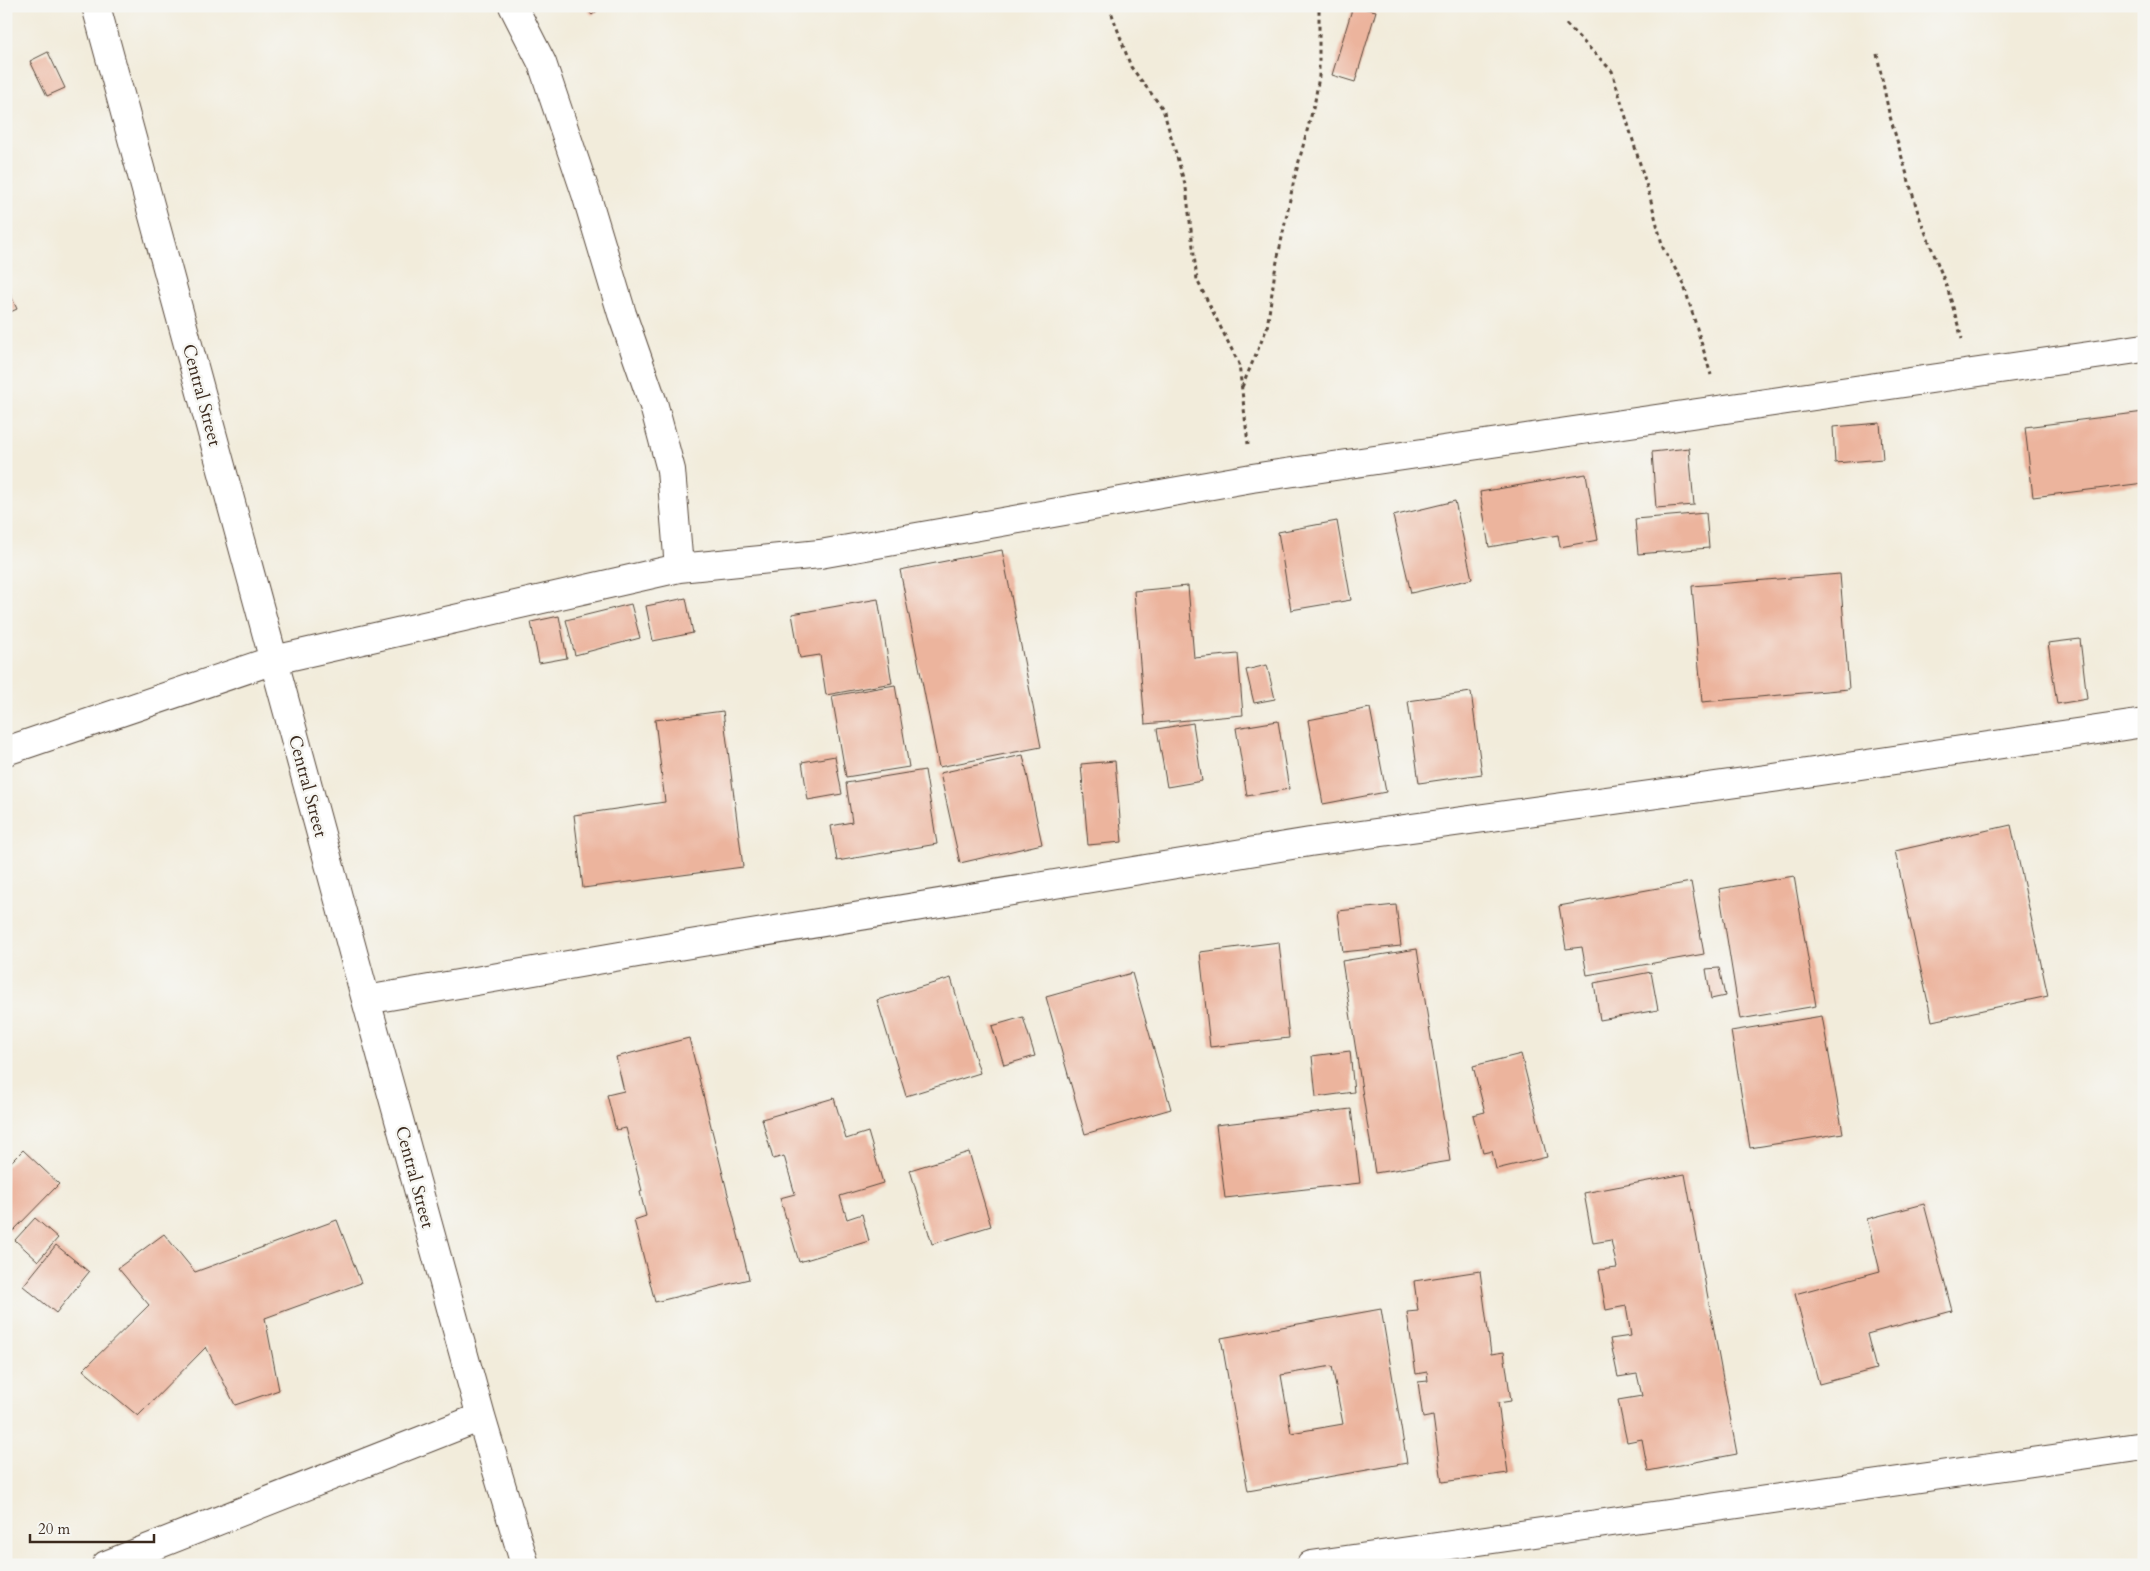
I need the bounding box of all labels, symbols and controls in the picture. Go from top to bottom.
street label: Central Street [176,341,227,449]
street label: Central Street [282,732,333,840]
street label: Central Street [389,1123,440,1231]
scale bar [30,1511,154,1543]
text: 20 m [38,1519,70,1539]

